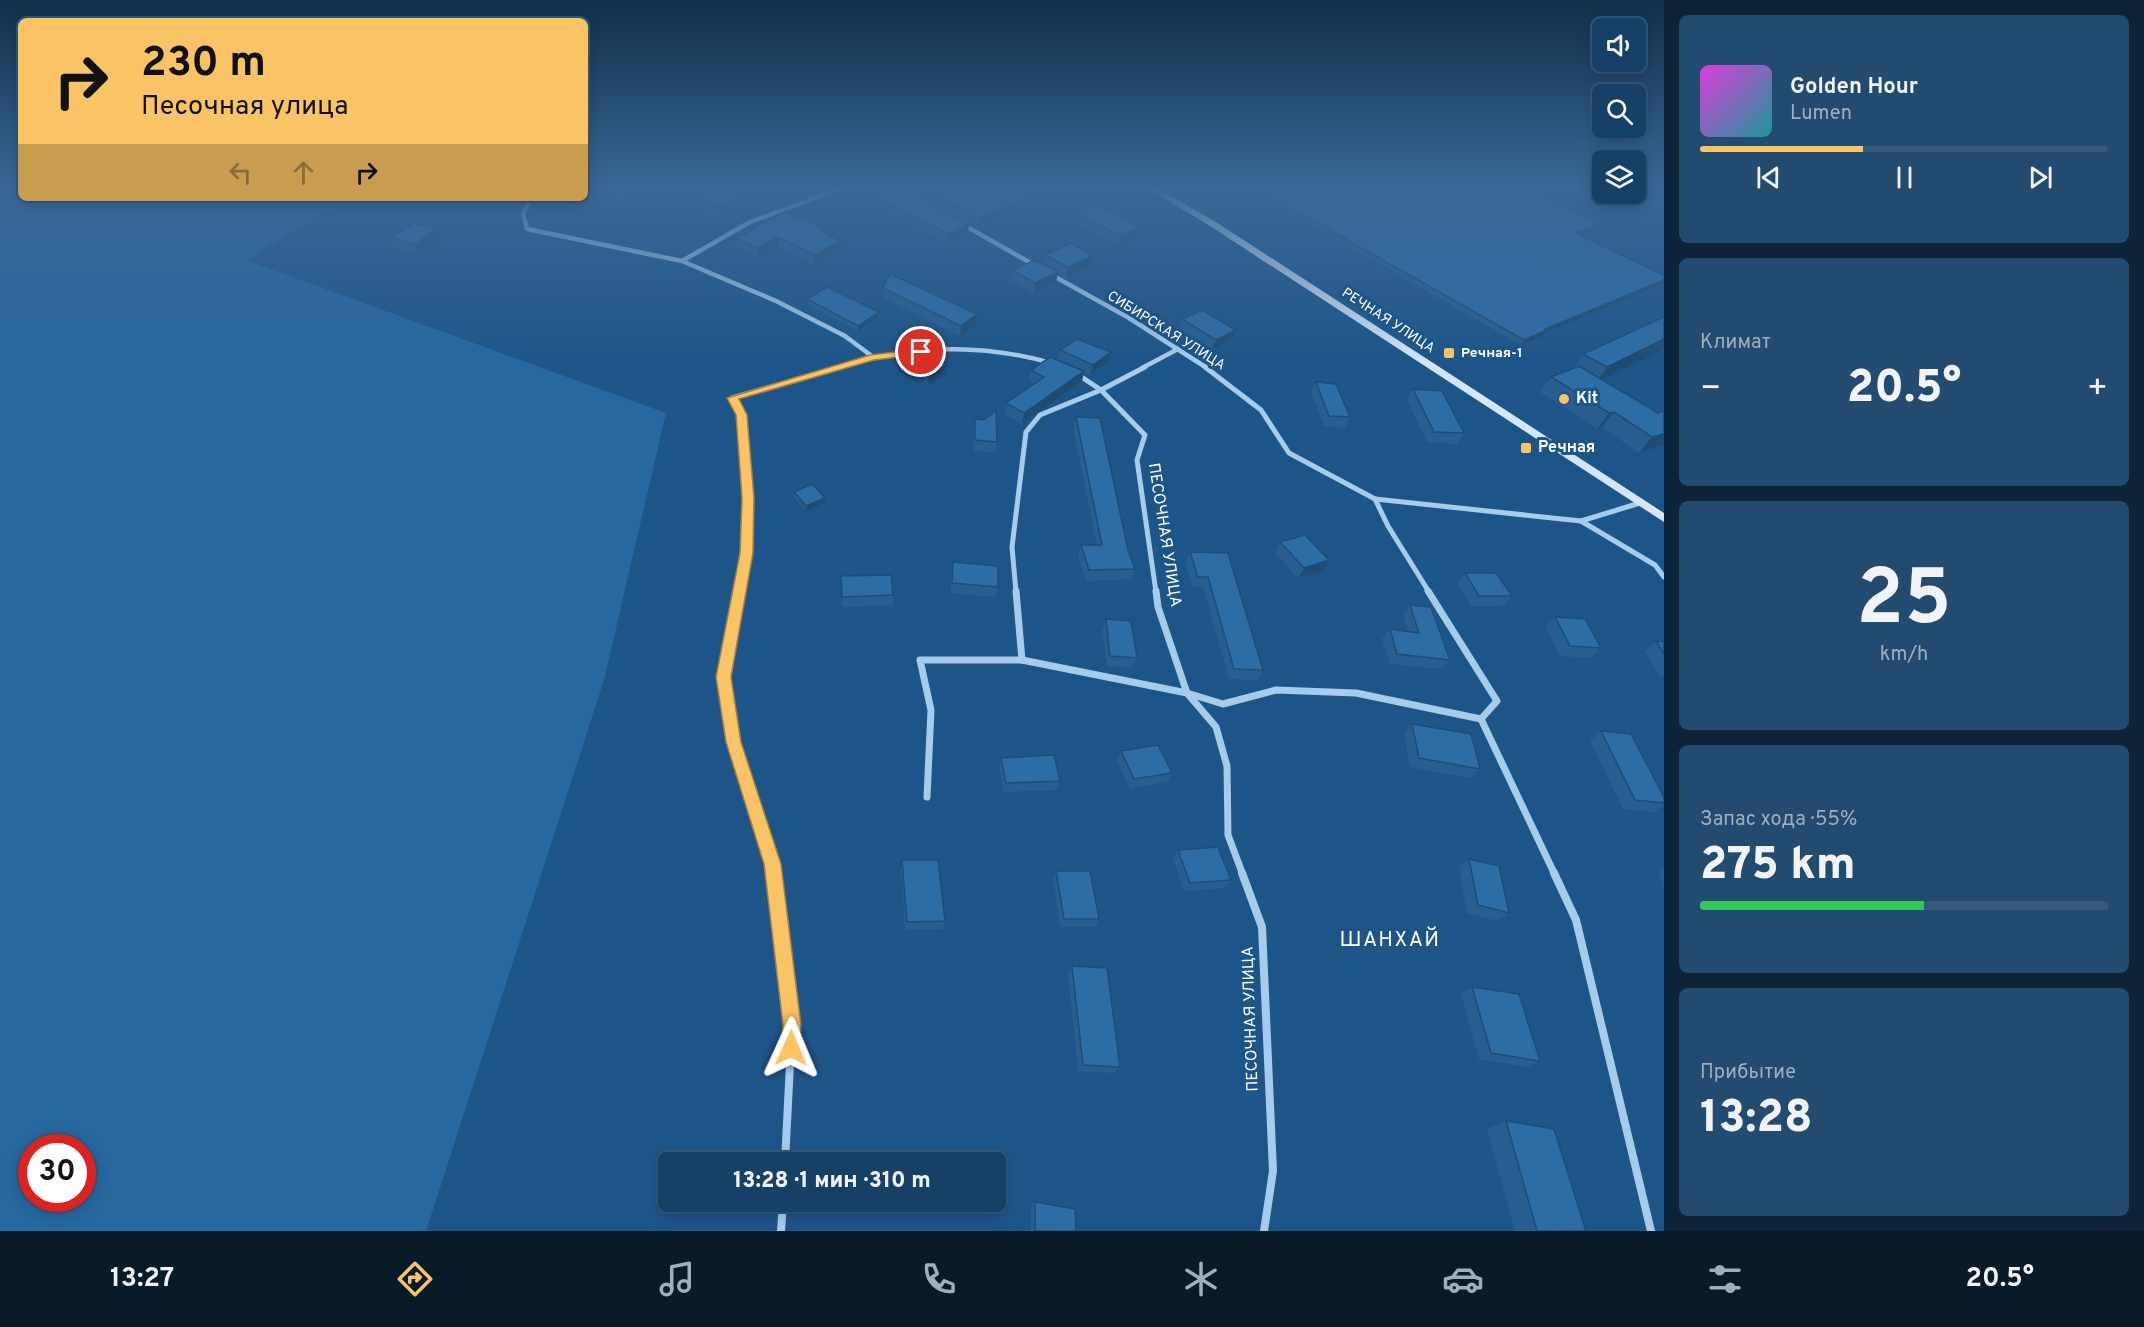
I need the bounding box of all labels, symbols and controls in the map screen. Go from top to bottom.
map controls [1592,18,1646,204]
button: sound [1592,18,1646,72]
text: 230 m [141,38,266,91]
icon: right [42,42,120,120]
text: Golden Hour [1790,74,1918,101]
button: search [1592,84,1646,138]
text: Песочная улица [141,90,349,124]
text: Lumen [1790,101,1852,127]
button: layers [1592,150,1646,204]
icon: left [224,156,257,189]
icon: ahead [287,156,320,189]
icon: right [350,156,383,189]
icon: previous [1752,161,1785,194]
icon: pause [1888,161,1921,194]
icon: next [2024,161,2057,194]
street label: РЕЧНАЯ УЛИЦА [1338,285,1438,357]
street label: СИБИРСКАЯ УЛИЦА [1104,288,1228,374]
pin [895,326,946,377]
text: Климат [1700,330,1771,356]
icon: arrive [904,335,937,368]
place label: Речная-1 [1461,345,1523,362]
marker: Речная-1 [1442,346,1456,360]
text: 20.5° [1847,361,1961,418]
text: − [1700,369,1721,411]
text: + [2087,369,2108,411]
place label: Kit [1576,389,1598,409]
marker: Kit [1557,392,1571,406]
place label: Речная [1538,438,1595,458]
marker: Речная [1519,441,1533,455]
street label: ПЕСОЧНАЯ УЛИЦА [1143,462,1185,608]
text: 25 [1856,553,1952,652]
text: km/h [1880,642,1928,668]
text: Запас хода · 55% [1700,807,1857,833]
text: 275 km [1700,838,1856,895]
district label: ШАНХАЙ [1339,926,1441,954]
street label: ПЕСОЧНАЯ УЛИЦА [1238,946,1264,1092]
position arrow [759,1016,823,1080]
text: Прибытие [1700,1060,1796,1086]
text: 13:28 [1700,1091,1813,1148]
speed limit sign: 30 [18,1134,96,1212]
text: 13:28 · 1 мин · 310 m [733,1168,931,1195]
icon: directions [394,1258,436,1300]
icon: music [656,1258,698,1300]
icon: phone [918,1258,960,1300]
icon: climate [1180,1258,1222,1300]
icon: car [1442,1258,1484,1300]
icon: filters [1704,1258,1746,1300]
text: 13:27 [110,1262,174,1296]
text: 20.5° [1965,1262,2034,1296]

